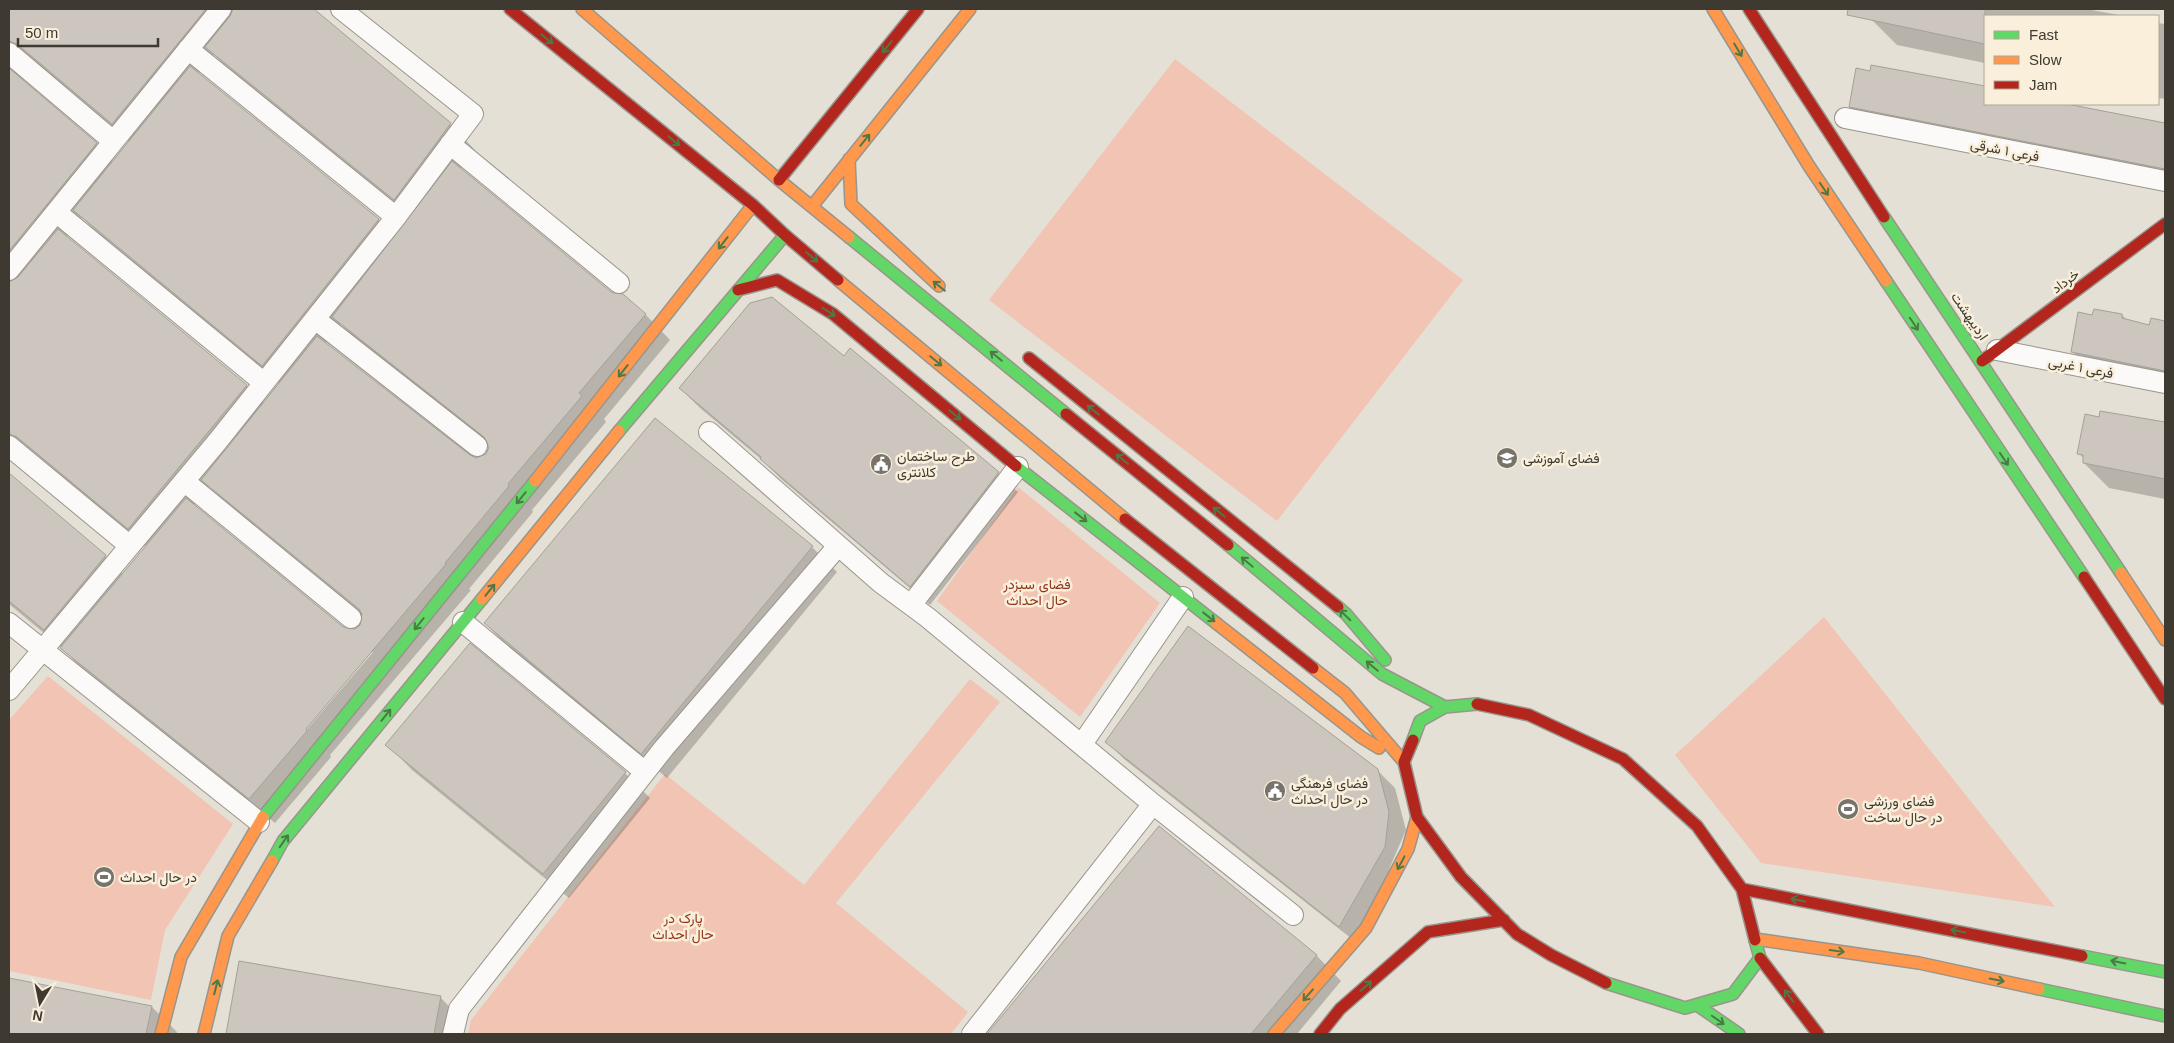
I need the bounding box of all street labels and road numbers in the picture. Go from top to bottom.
street label: فرعی ۱ شرقی [1969,135,2041,166]
street label: خرداد [2048,265,2083,297]
street label: اردیبهشت [1947,289,1992,344]
street label: فرعی ۱ غربی [2047,353,2115,382]

